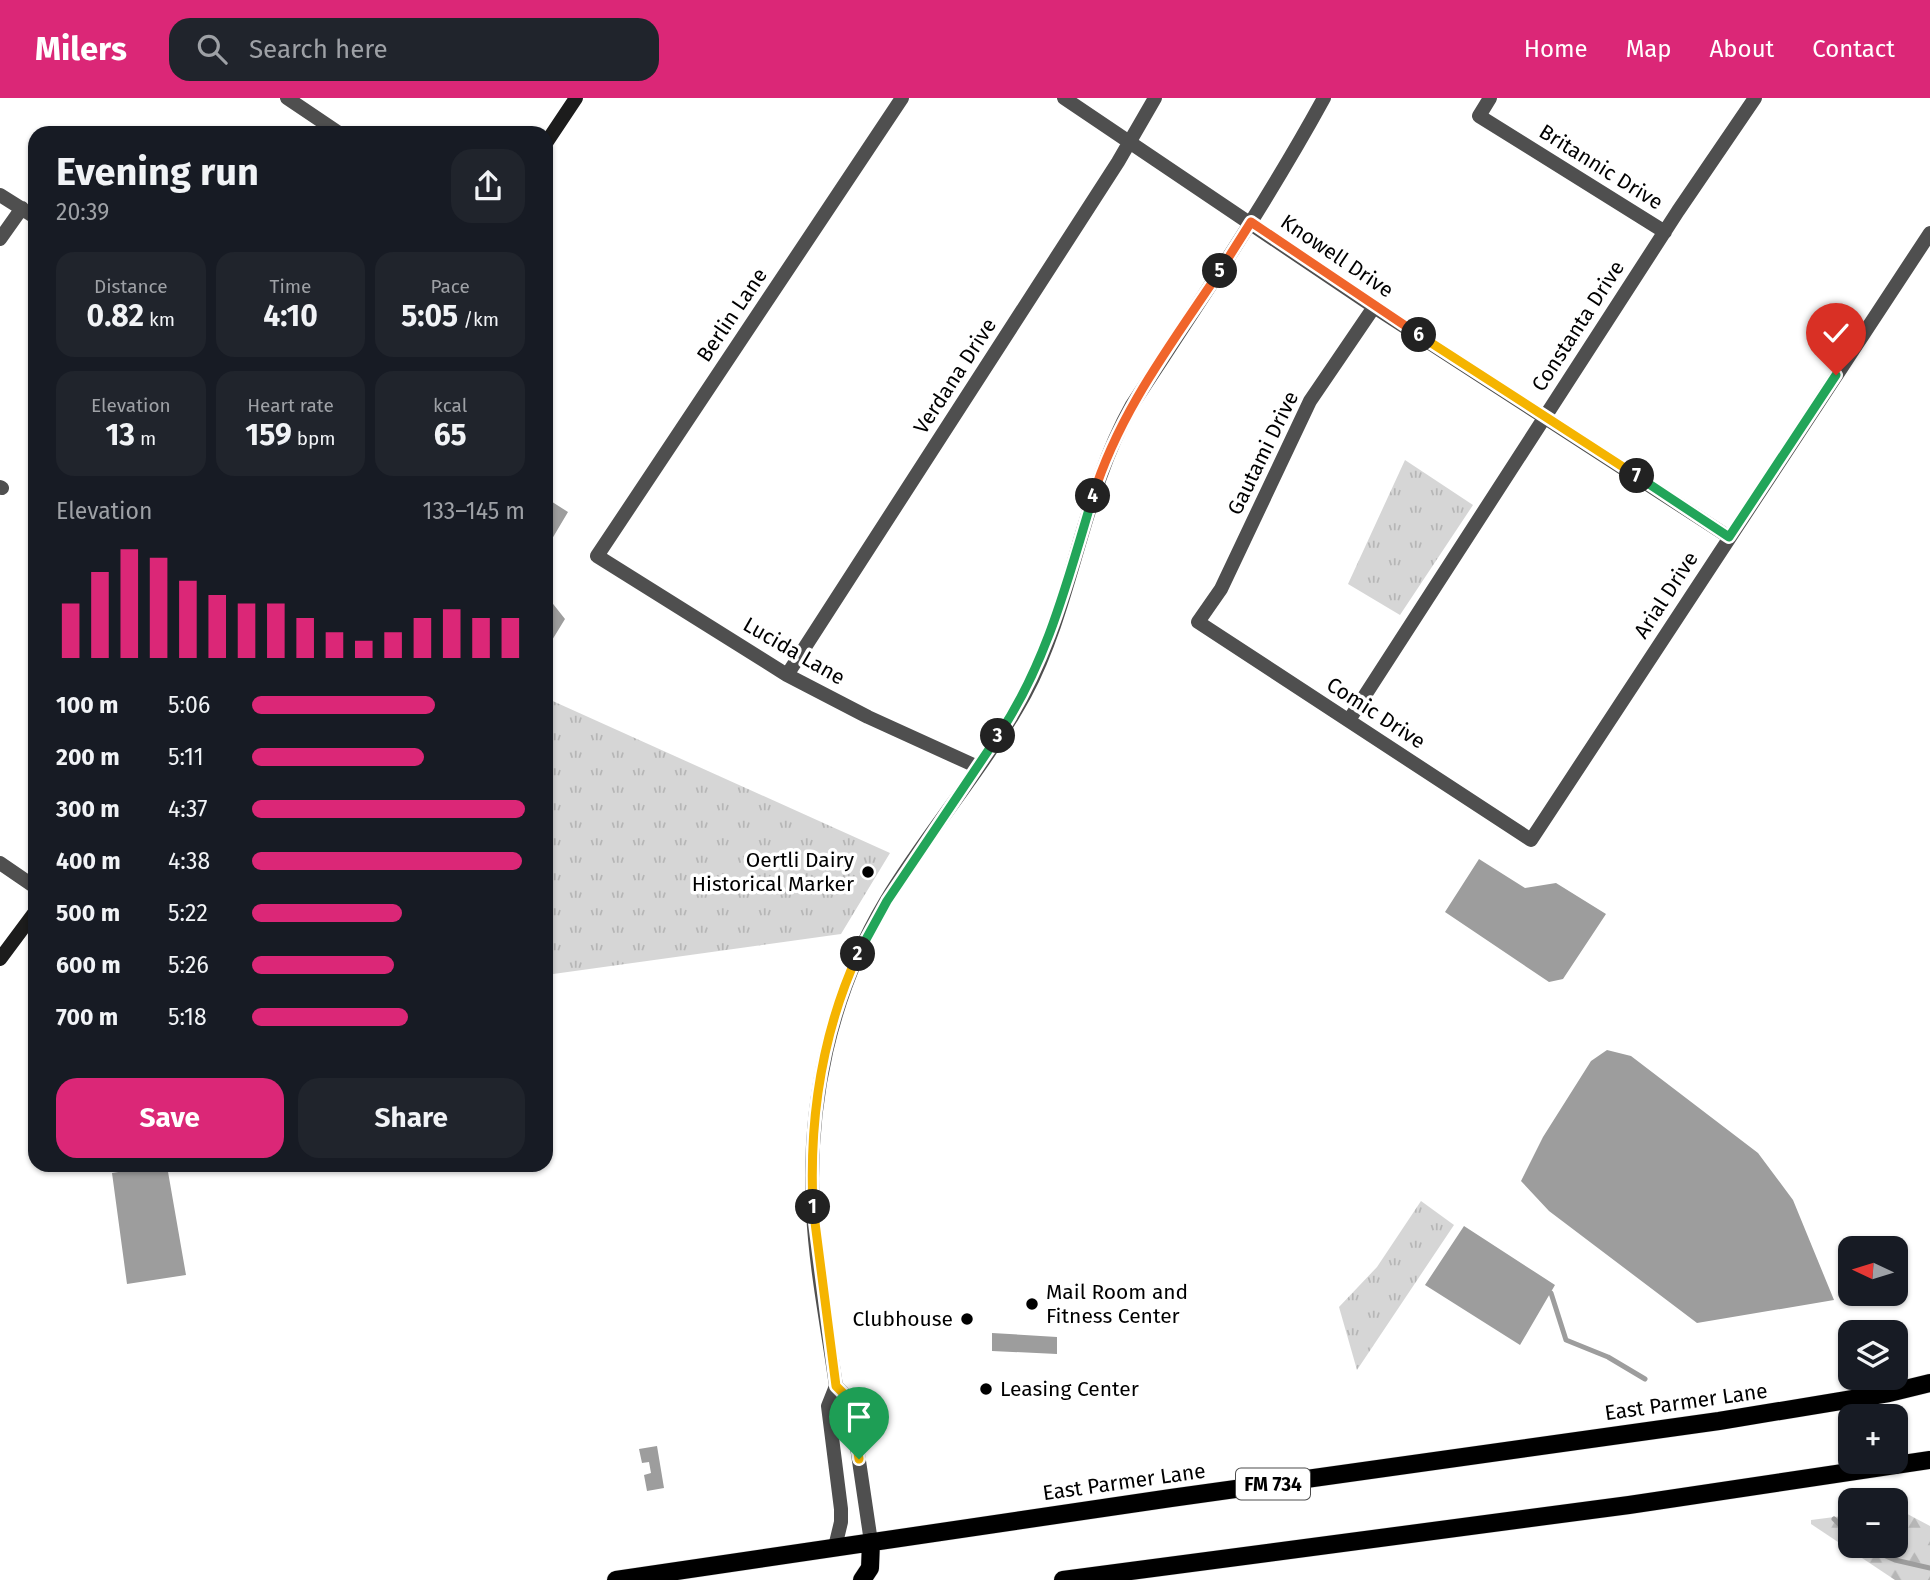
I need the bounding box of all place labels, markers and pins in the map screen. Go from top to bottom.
pin: 5 [1202,254,1238,288]
pin [1806,303,1866,375]
pin: 6 [1402,317,1436,352]
pin: 7 [1620,458,1654,494]
pin: 4 [1076,478,1110,514]
pin: 3 [981,718,1016,754]
place label: Oertli Dairy Historical Marker [692,847,855,897]
marker: Oertli Dairy Historical Marker [860,864,876,880]
pin: 2 [840,936,876,972]
pin: 1 [796,1190,830,1224]
place label: Mail Room and Fitness Center [1046,1279,1188,1329]
marker: Mail Room and Fitness Center [1024,1296,1040,1312]
place label: Clubhouse [853,1306,953,1332]
marker: Clubhouse [959,1311,975,1327]
place label: Leasing Center [1000,1376,1139,1402]
marker: Leasing Center [978,1381,994,1397]
pin [829,1387,889,1459]

